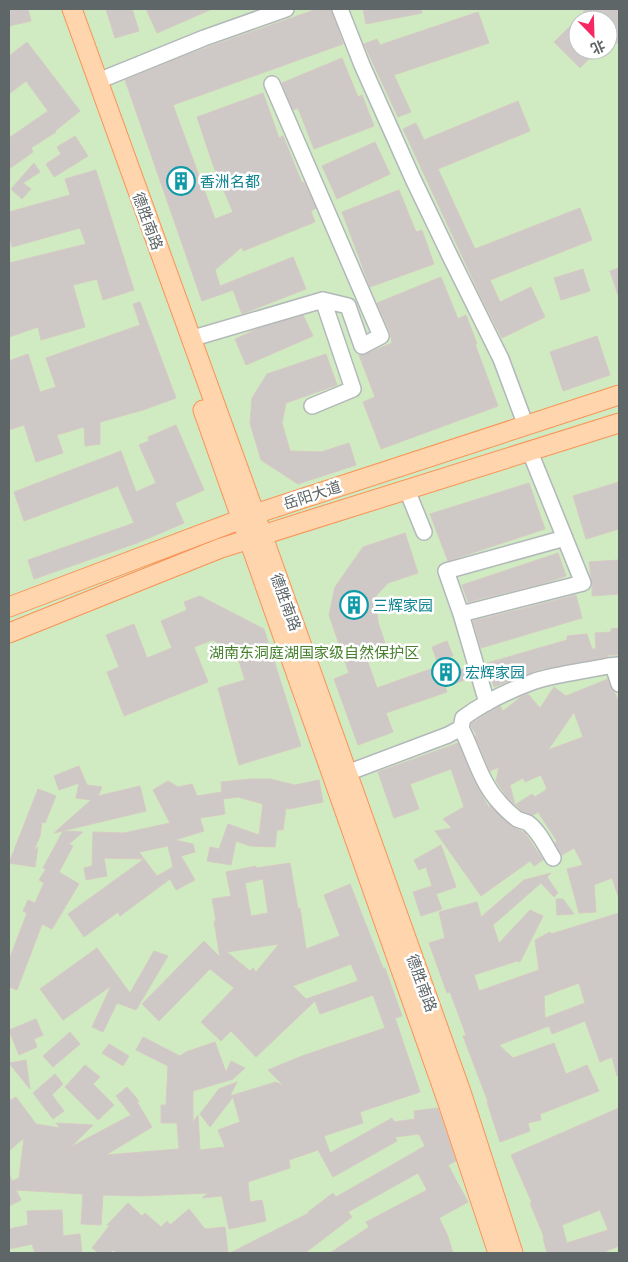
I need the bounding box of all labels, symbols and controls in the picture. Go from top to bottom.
north arrow [568,10,618,60]
text: 北 [589,37,608,57]
building icon: 香洲名都 [166,166,196,196]
place label: 香洲名都 [200,173,260,190]
street label: 德胜南路 [130,190,166,252]
street label: 岳阳大道 [281,478,343,512]
street label: 德胜南路 [268,571,304,633]
building icon: 三辉家园 [339,590,369,620]
place label: 三辉家园 [373,597,433,614]
park label: 湖南东洞庭湖国家级自然保护区 [209,644,419,661]
building icon: 宏辉家园 [431,657,461,687]
place label: 宏辉家园 [465,664,525,681]
street label: 德胜南路 [404,952,440,1014]

